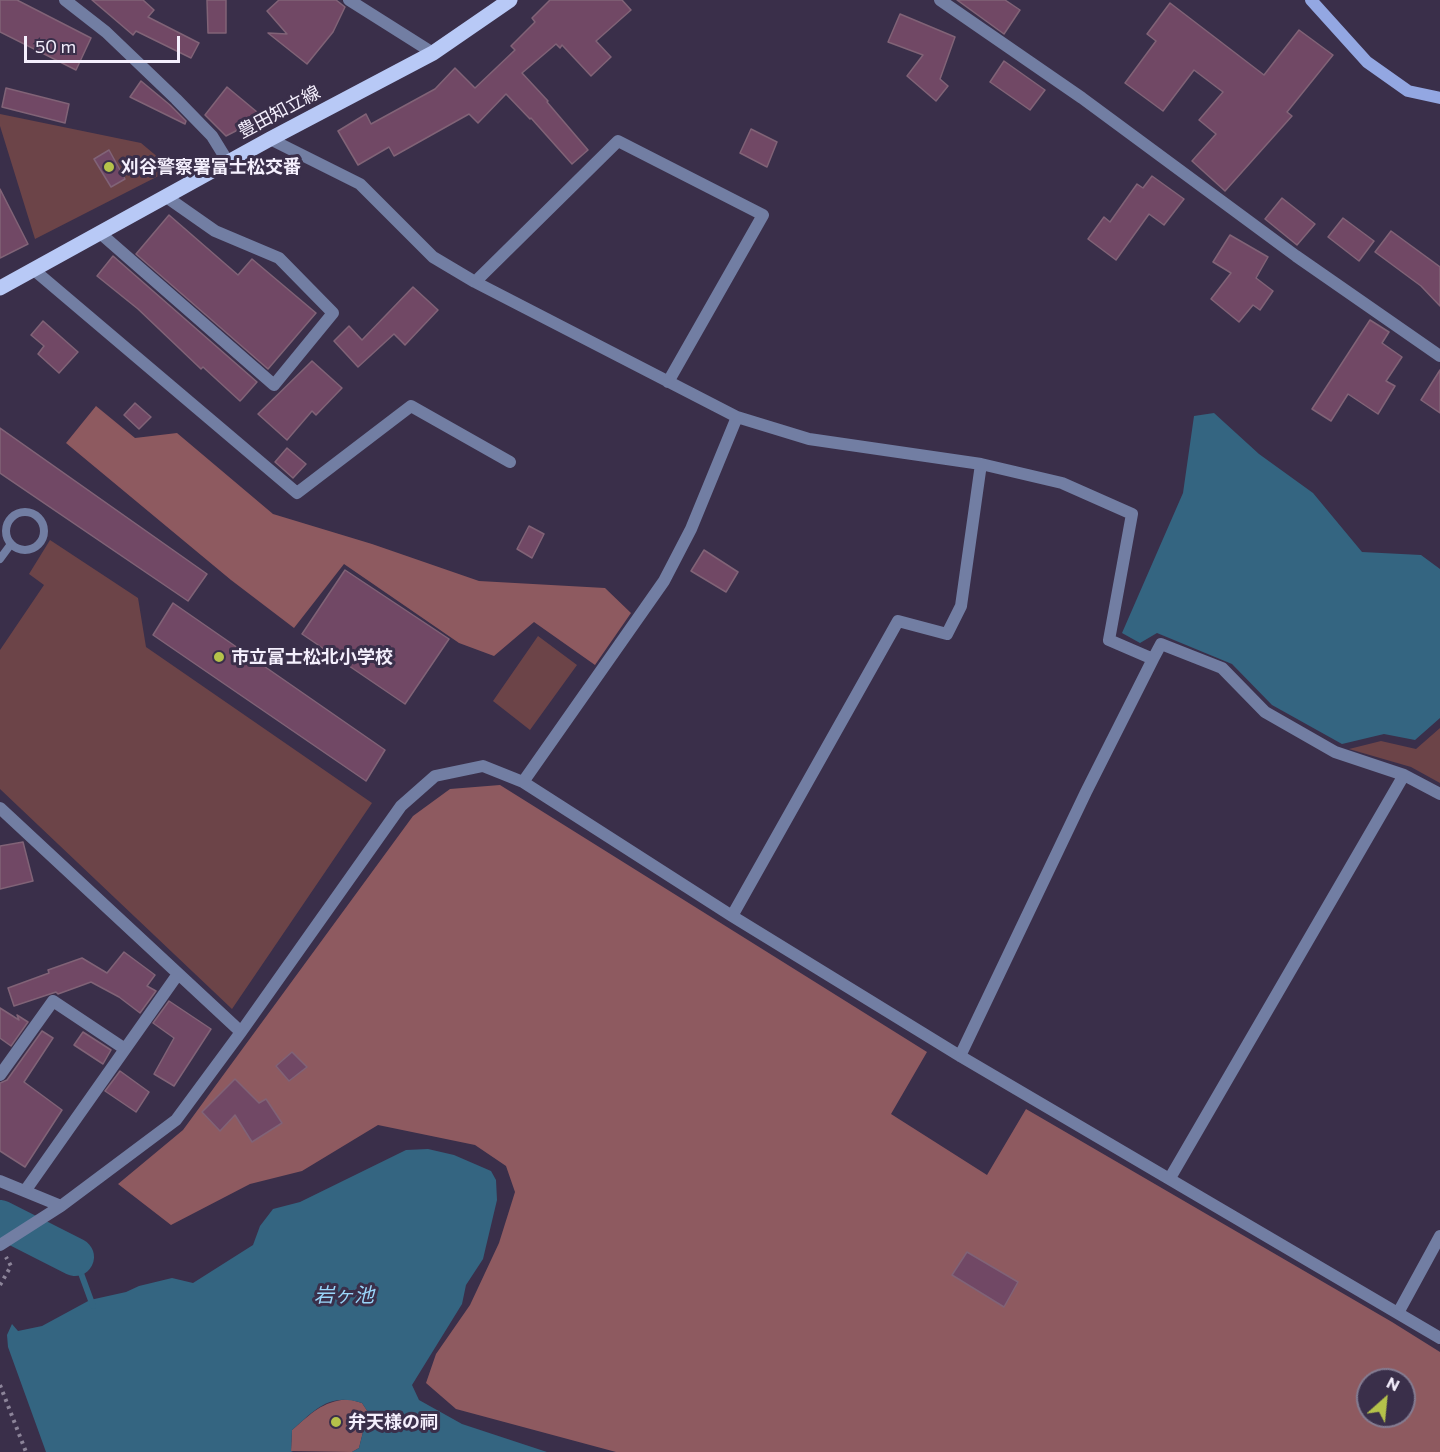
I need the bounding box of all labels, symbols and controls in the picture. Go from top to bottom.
scale bar [27,24,183,62]
text: 50 m [35,35,76,57]
street label: 豊田知立線 [234,81,324,143]
place label: 刈谷警察署富士松交番 [121,156,301,178]
marker: 刈谷警察署富士松交番 [102,160,116,174]
place label: 市立富士松北小学校 [231,646,393,668]
marker: 市立富士松北小学校 [212,650,226,664]
water label: 岩ヶ池 [314,1283,374,1307]
north arrow [1356,1368,1416,1428]
text: N [1384,1372,1403,1394]
place label: 弁天様の祠 [348,1411,438,1433]
marker: 弁天様の祠 [329,1415,343,1429]

